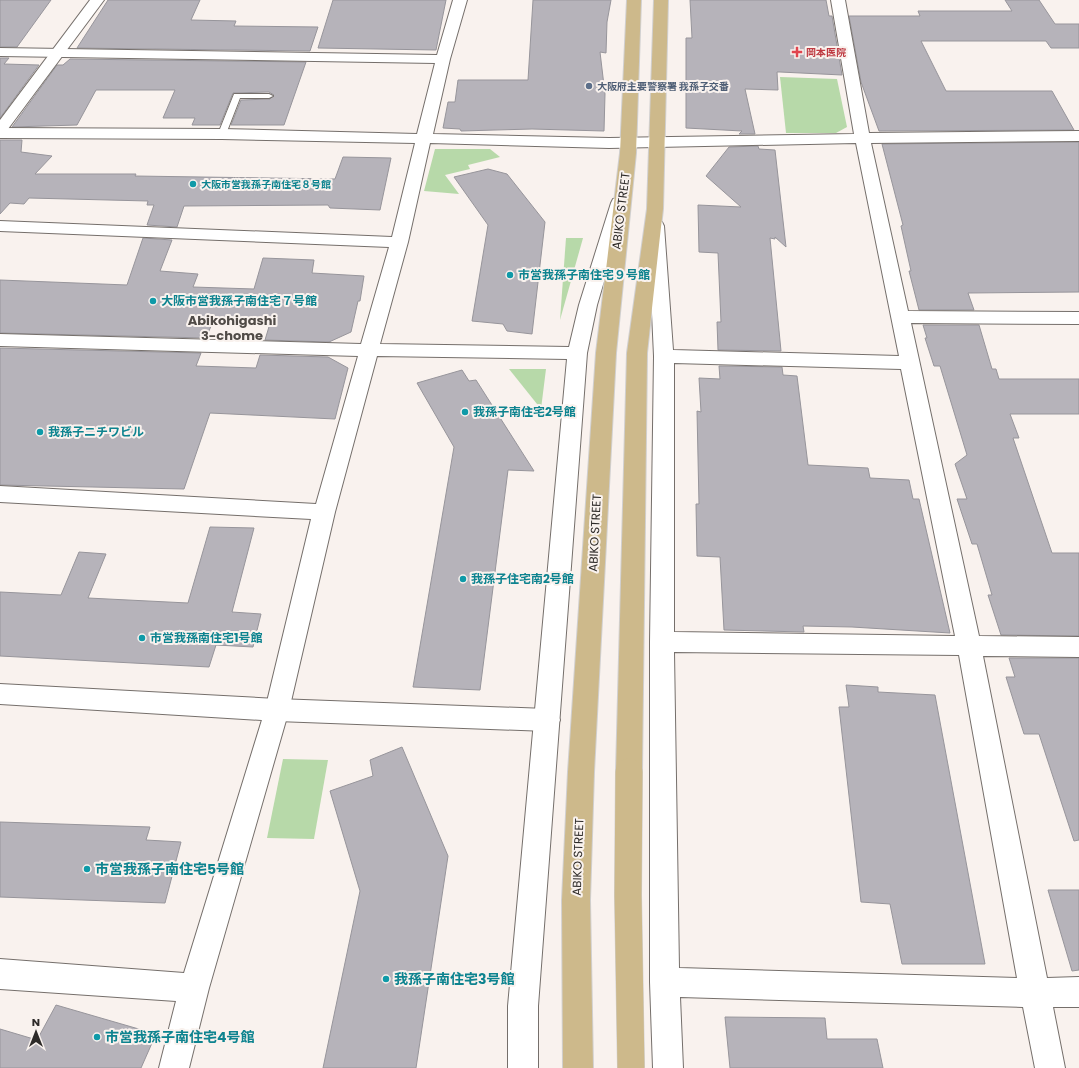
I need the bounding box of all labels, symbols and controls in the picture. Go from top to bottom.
place label: 岡本医院 [806,45,846,60]
marker: 岡本医院 [791,46,803,58]
place label: 大阪府主要警察署 我孫子交番 [597,79,729,94]
marker: 大阪府主要警察署 我孫子交番 [584,81,594,91]
street label: ABIKO STREET [607,171,634,251]
place label: 大阪市営我孫子南住宅８号館 [201,177,331,192]
marker: 大阪市営我孫子南住宅８号館 [188,179,198,189]
place label: 市営我孫子南住宅９号館 [518,266,650,283]
marker: 市営我孫子南住宅９号館 [505,270,515,280]
place label: 大阪市営我孫子南住宅７号館 [161,292,317,309]
marker: 大阪市営我孫子南住宅７号館 [148,296,158,306]
district label: Abikohigashi 3-chome [188,311,276,345]
place label: 我孫子南住宅2号館 [473,403,576,420]
marker: 我孫子南住宅2号館 [460,407,470,417]
place label: 我孫子ニチワビル [48,423,144,440]
marker: 我孫子ニチワビル [35,427,45,437]
street label: ABIKO STREET [584,493,605,572]
place label: 我孫子住宅南2号館 [471,570,574,587]
marker: 我孫子住宅南2号館 [458,574,468,584]
place label: 市営我孫南住宅1号館 [150,629,263,646]
marker: 市営我孫南住宅1号館 [137,633,147,643]
street label: ABIKO STREET [568,817,587,896]
place label: 市営我孫子南住宅5号館 [95,859,244,879]
marker: 市営我孫子南住宅5号館 [82,864,92,874]
place label: 我孫子南住宅3号館 [394,969,514,989]
marker: 我孫子南住宅3号館 [381,974,391,984]
north arrow [16,1012,56,1052]
text: N [32,1014,40,1030]
place label: 市営我孫子南住宅4号館 [105,1027,254,1047]
marker: 市営我孫子南住宅4号館 [92,1032,102,1042]

